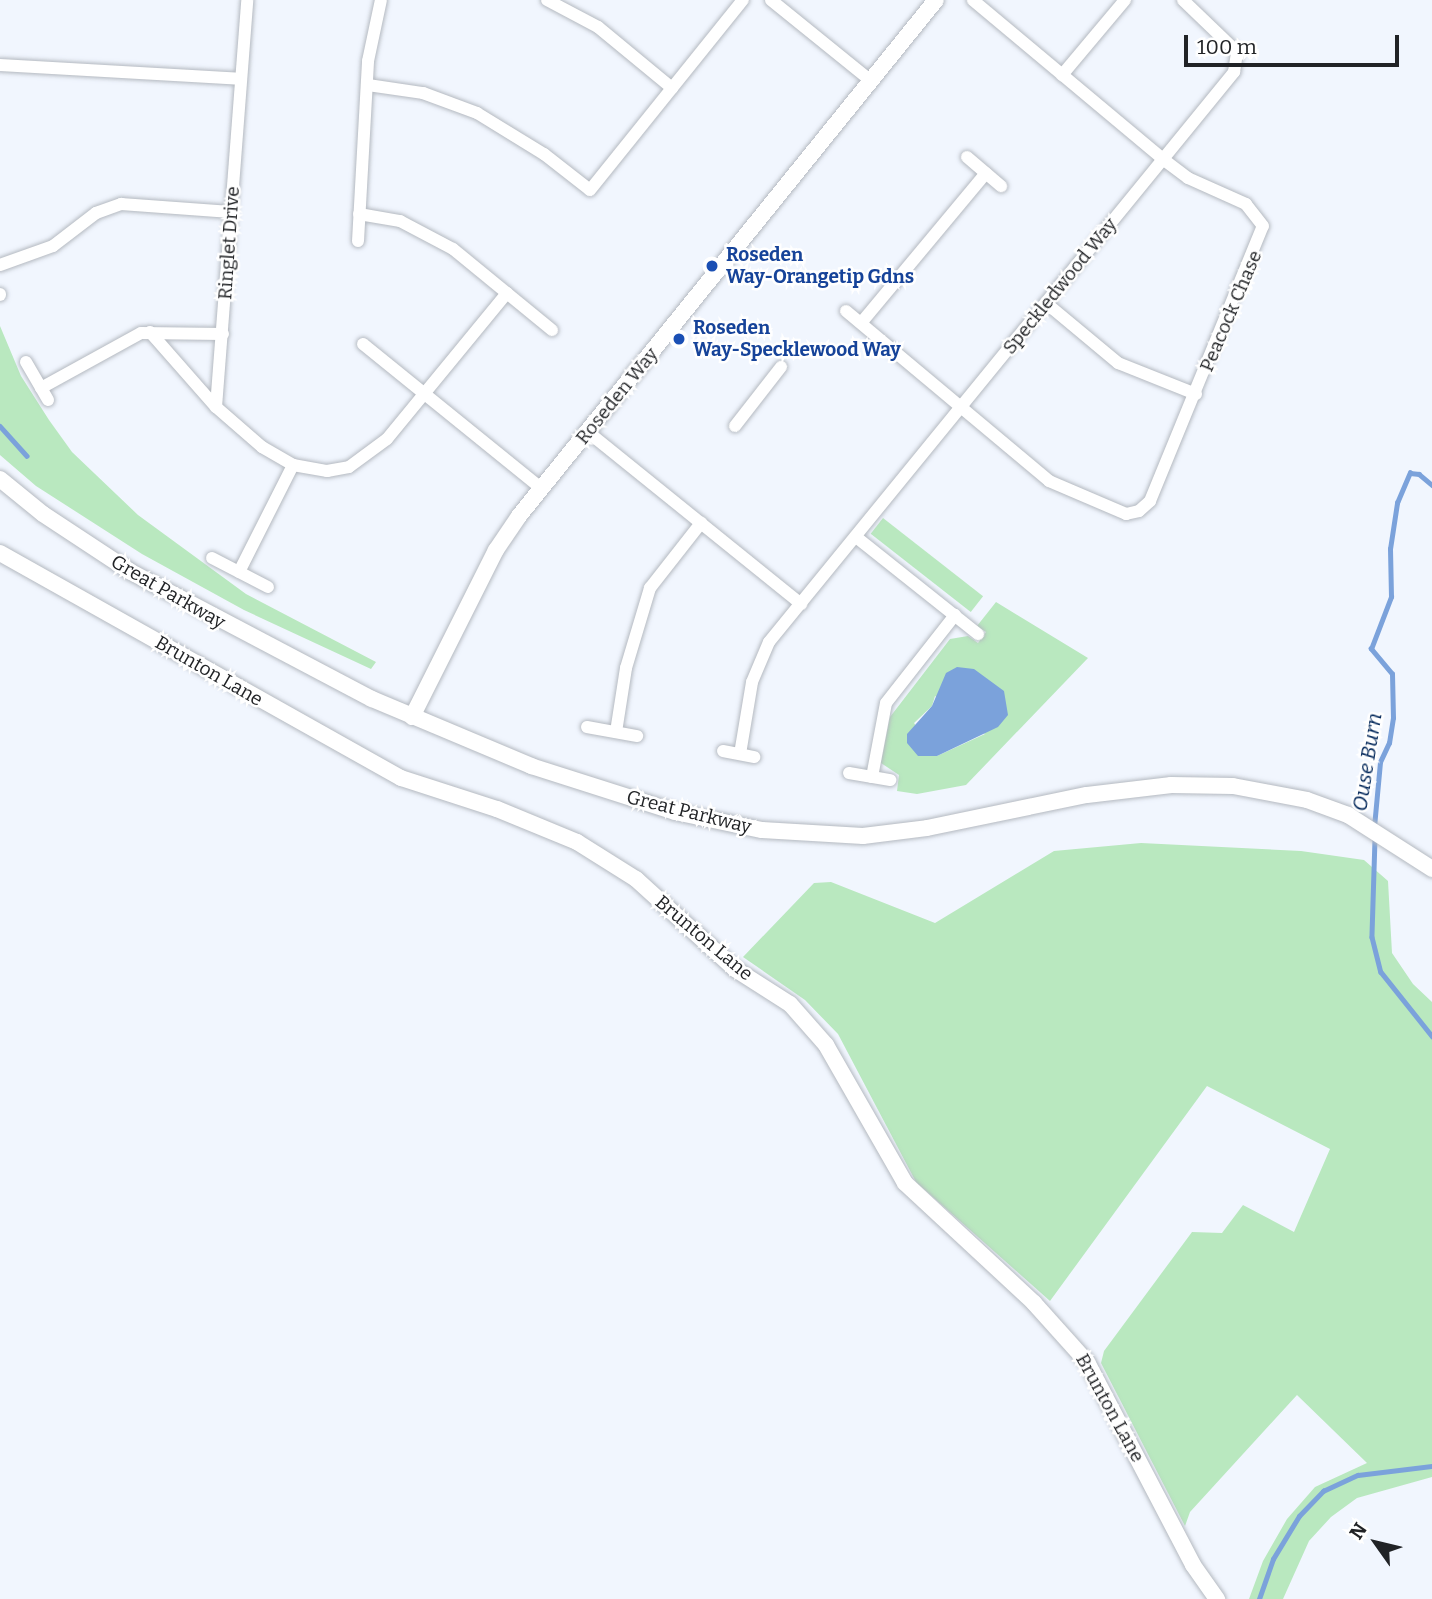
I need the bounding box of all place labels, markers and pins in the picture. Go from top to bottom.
place label: Roseden Way-Orangetip Gdns [726,244,914,288]
marker: Roseden Way-Orangetip Gdns [704,258,720,274]
place label: Roseden Way-Specklewood Way [693,317,901,361]
marker: Roseden Way-Specklewood Way [671,331,687,347]

